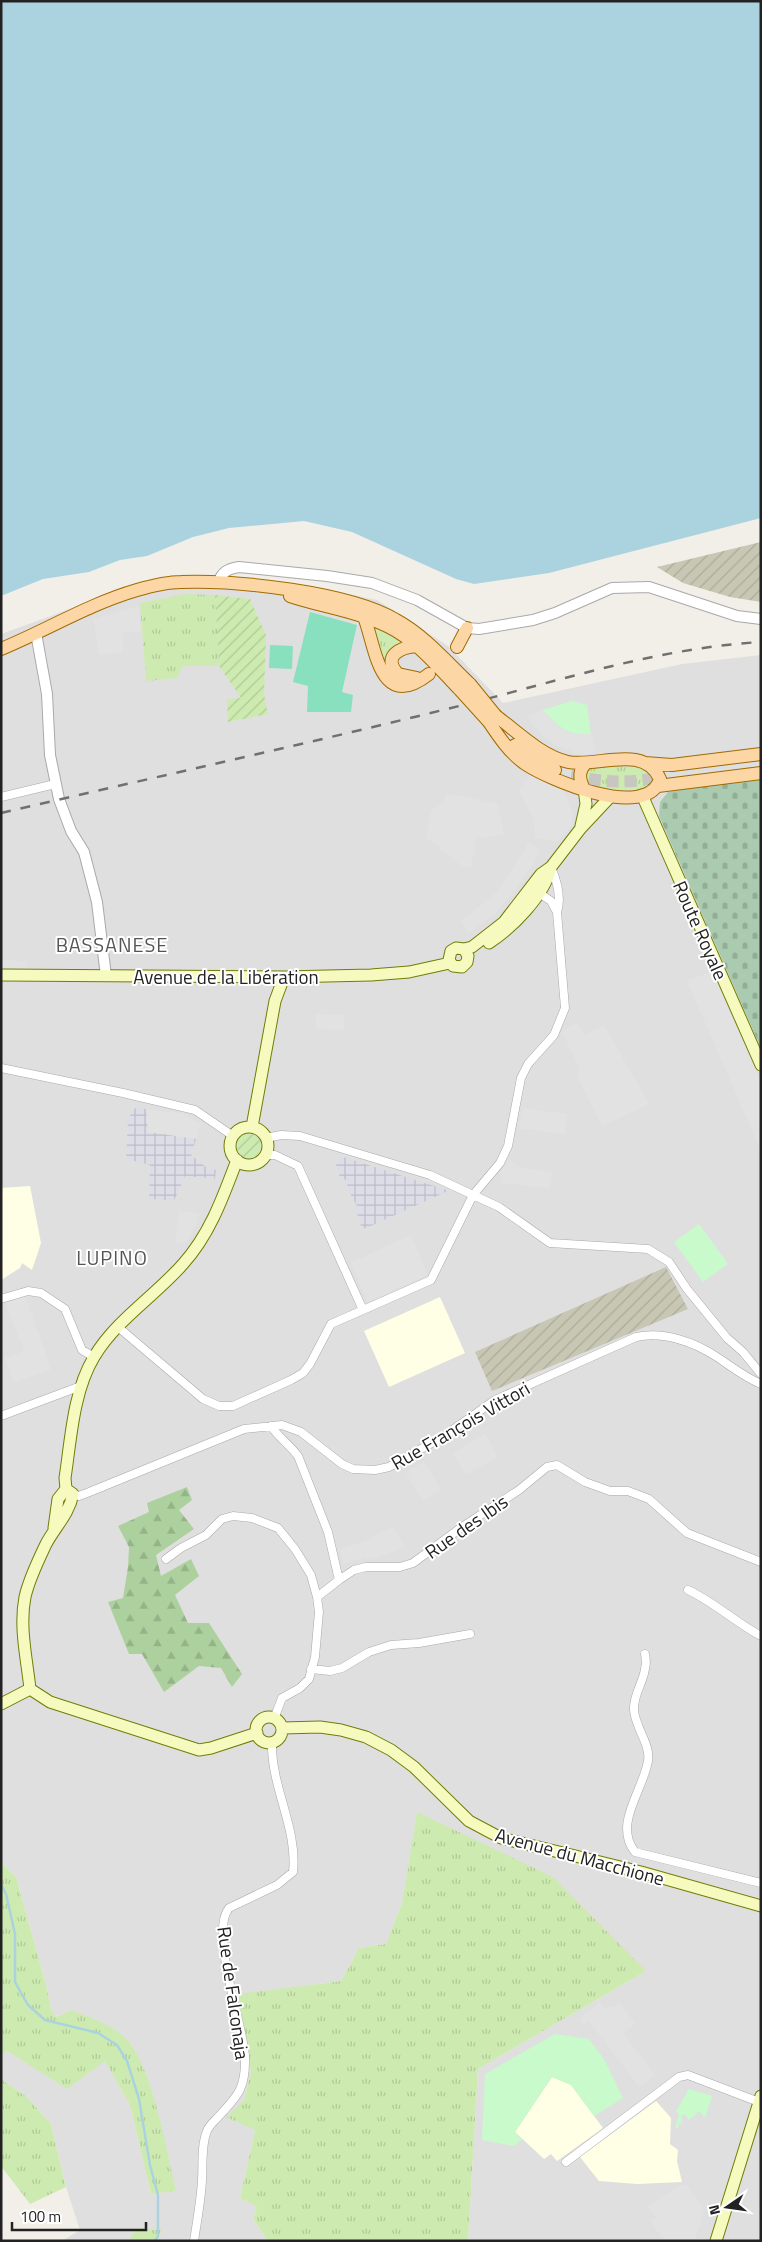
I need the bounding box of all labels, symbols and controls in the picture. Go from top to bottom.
street label: Route Royale [666,876,736,984]
district label: BASSANESE [56,929,168,960]
street label: Avenue de la Libération [133,962,319,991]
district label: LUPINO [76,1242,148,1273]
street label: Rue François Vittori [385,1373,535,1477]
street label: Rue des Ibis [418,1487,514,1565]
street label: Avenue du Macchione [492,1819,668,1893]
street label: Rue de Falconaja [210,1925,258,2062]
north arrow [702,2182,752,2232]
scale bar [12,2200,146,2232]
text: N [703,2203,725,2217]
text: 100 m [20,2205,61,2228]

